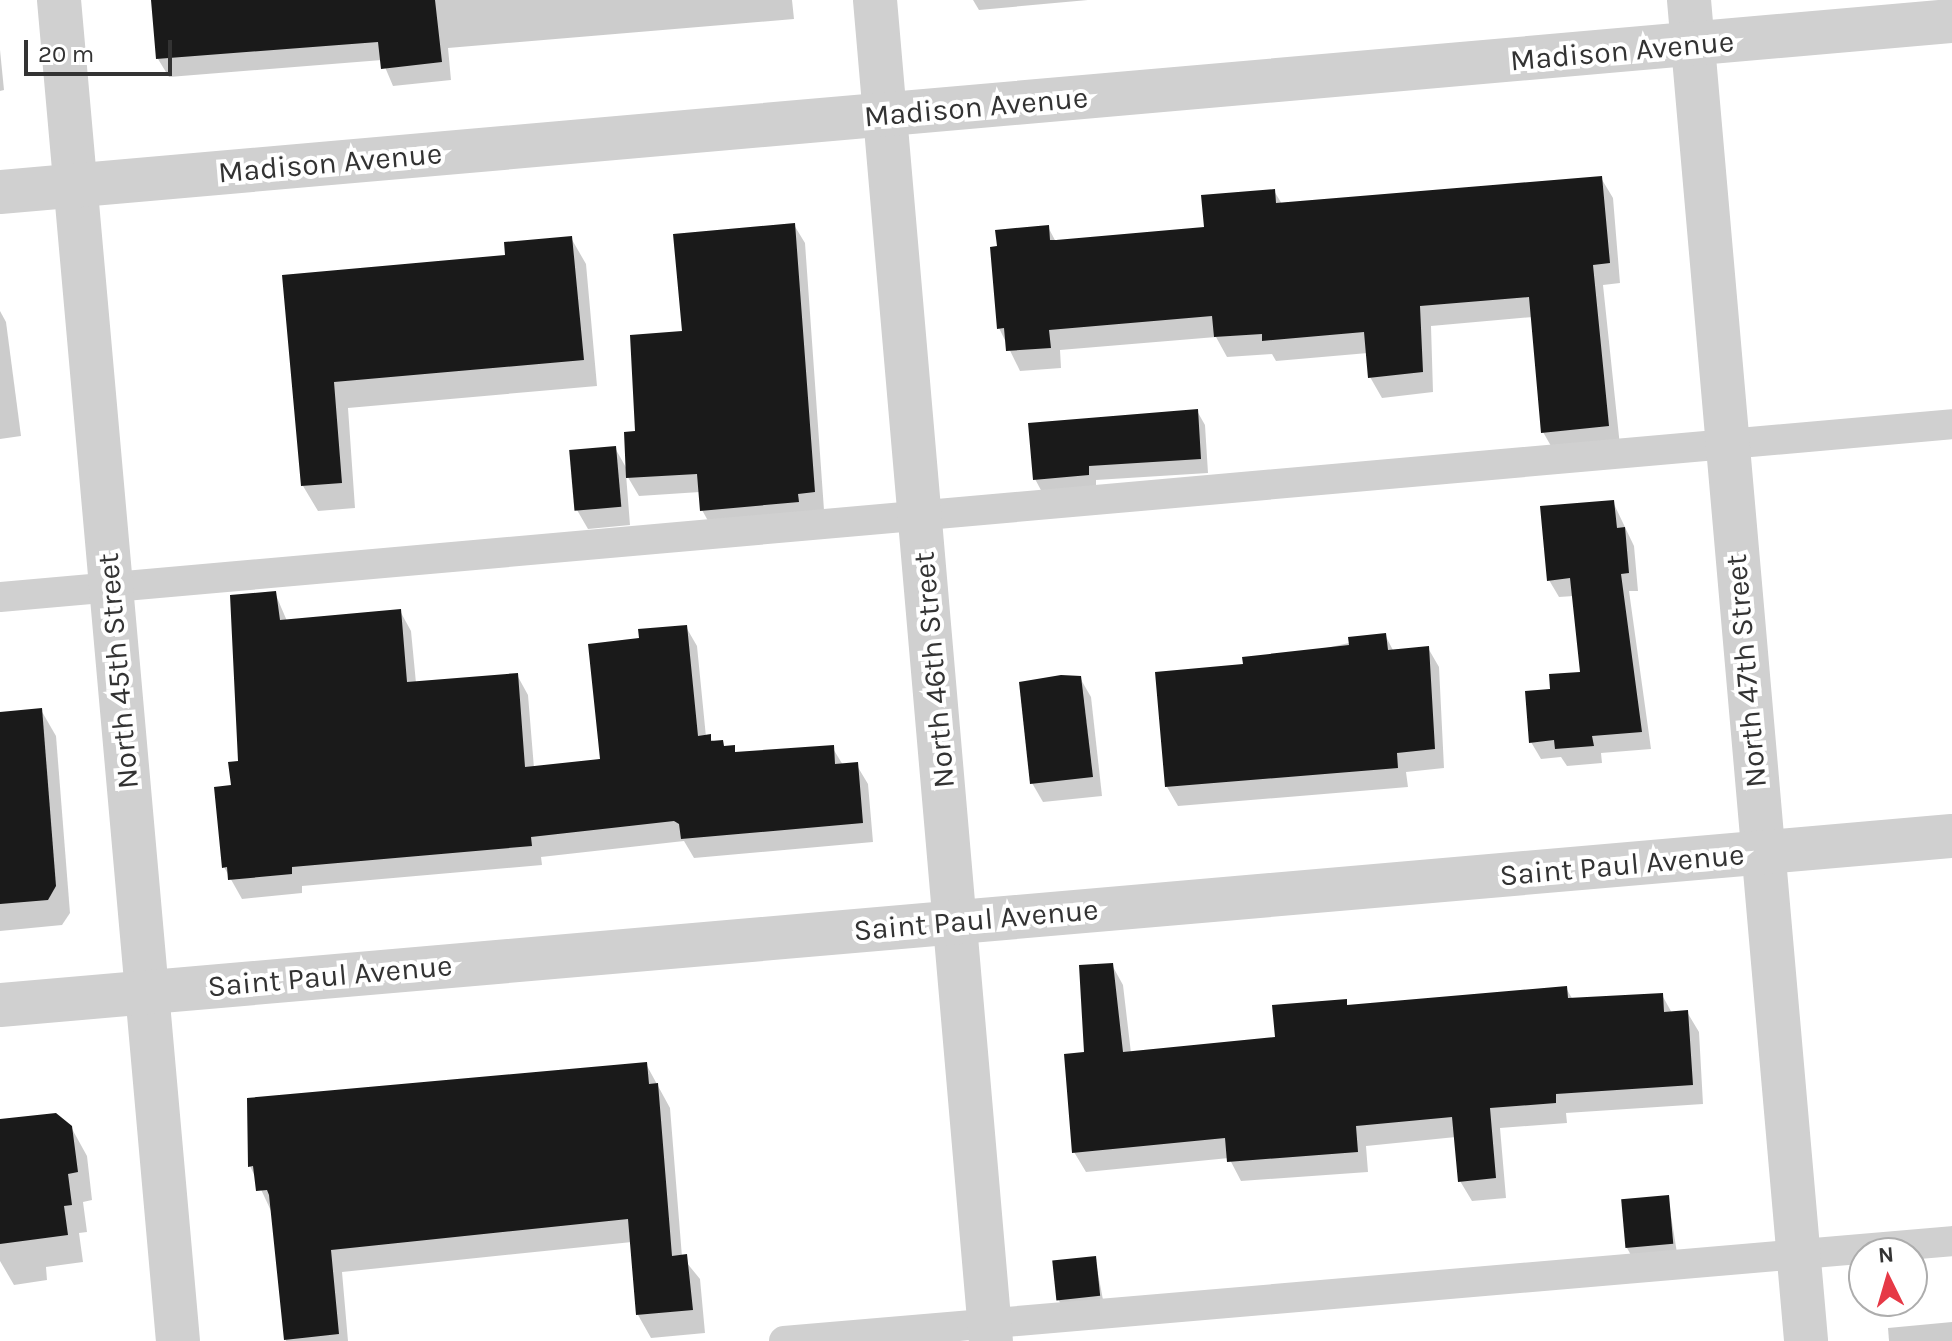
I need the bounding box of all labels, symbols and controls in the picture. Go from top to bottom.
street label: Madison Avenue [1508,23,1736,79]
scale bar [28,24,176,74]
text: 20 m [38,40,94,68]
street label: Madison Avenue [862,79,1090,135]
street label: Madison Avenue [216,135,444,191]
street label: North 46th Street [906,550,962,790]
street label: North 45th Street [90,551,146,791]
street label: North 47th Street [1718,553,1774,789]
street label: Saint Paul Avenue [1498,836,1746,894]
street label: Saint Paul Avenue [852,891,1100,949]
street label: Saint Paul Avenue [206,947,454,1005]
north arrow [1848,1237,1928,1317]
text: N [1877,1241,1895,1269]

